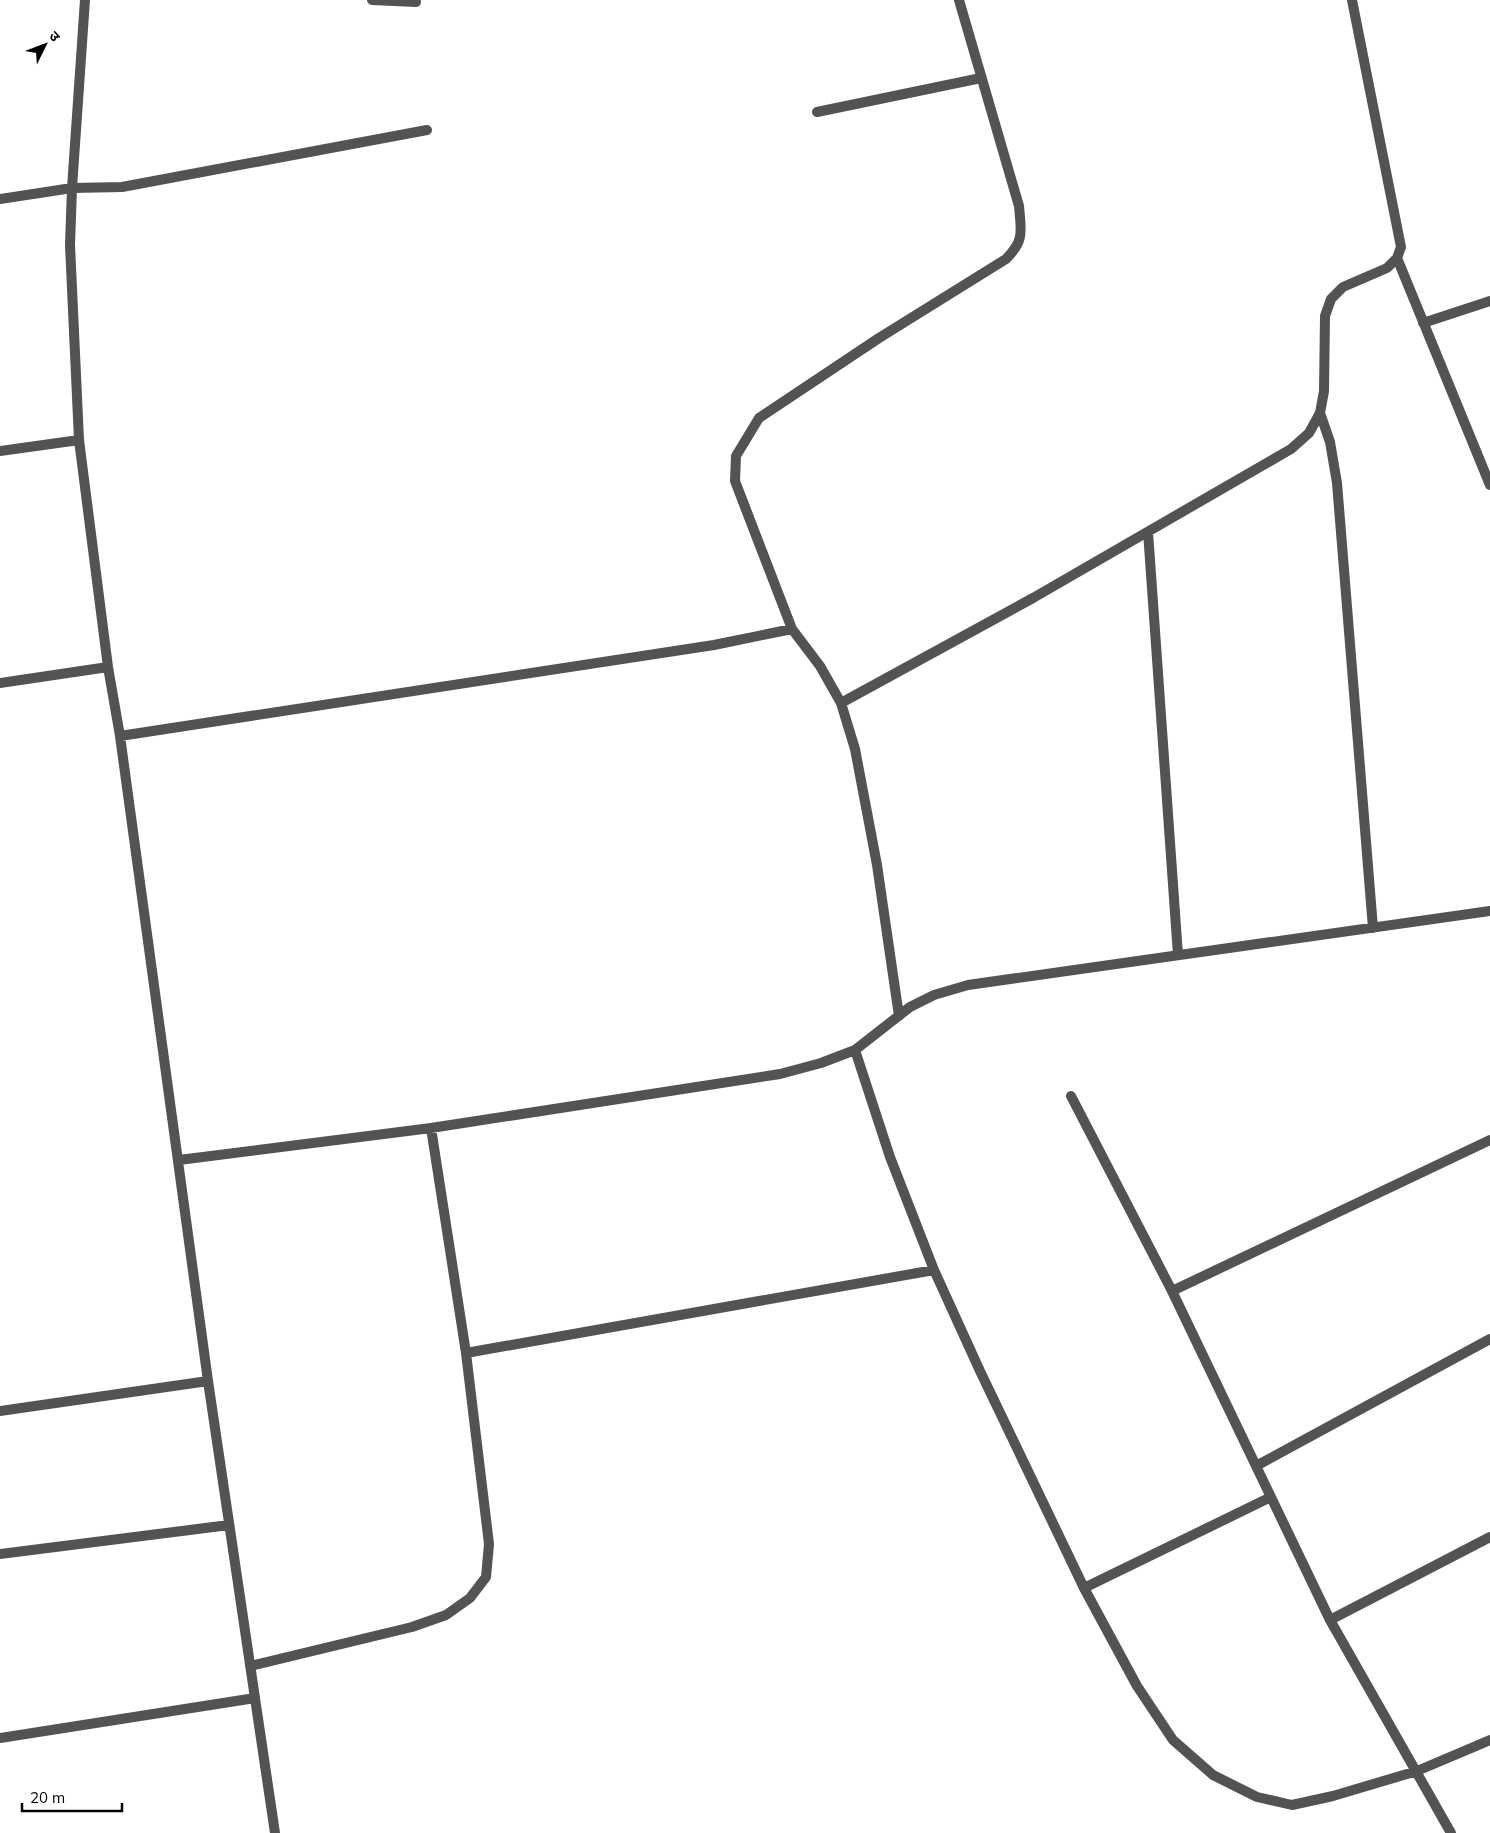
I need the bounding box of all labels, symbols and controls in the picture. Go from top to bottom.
north arrow [20,20,70,70]
text: उ [45,27,65,46]
scale bar [22,1780,122,1812]
text: 20 m [30,1788,65,1807]

